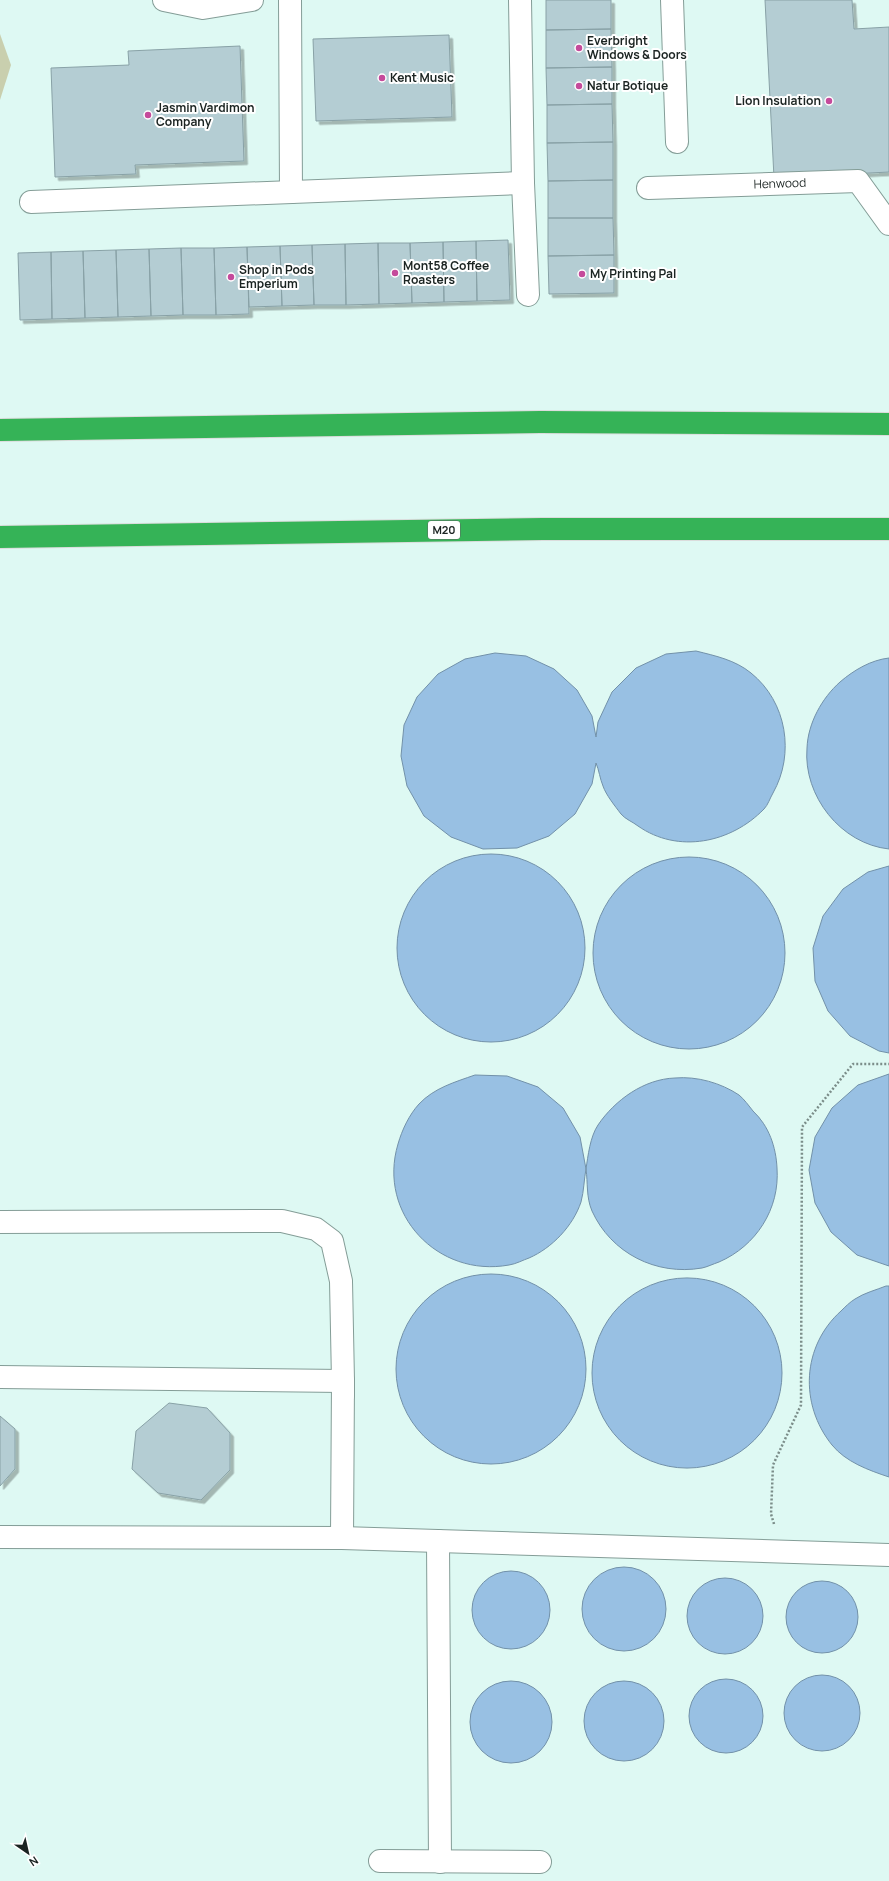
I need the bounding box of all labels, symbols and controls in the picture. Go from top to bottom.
place label: Everbright Windows & Doors [587,32,687,63]
marker: Everbright Windows & Doors [574,43,584,53]
place label: Kent Music [390,69,454,86]
marker: Kent Music [377,73,387,83]
place label: Natur Botique [587,77,668,94]
marker: Natur Botique [574,81,584,91]
place label: Lion Insulation [735,92,821,109]
marker: Lion Insulation [824,96,834,106]
place label: Jasmin Vardimon Company [156,99,255,130]
marker: Jasmin Vardimon Company [143,110,153,120]
street label: Henwood [753,174,806,192]
place label: Mont58 Coffee Roasters [403,257,489,288]
place label: Shop in Pods Emperium [239,261,314,292]
place label: My Printing Pal [590,265,676,282]
marker: Mont58 Coffee Roasters [390,268,400,278]
marker: My Printing Pal [577,269,587,279]
marker: Shop in Pods Emperium [226,272,236,282]
road number: M20 [428,521,460,539]
north arrow [8,1833,48,1873]
text: N [26,1853,41,1870]

